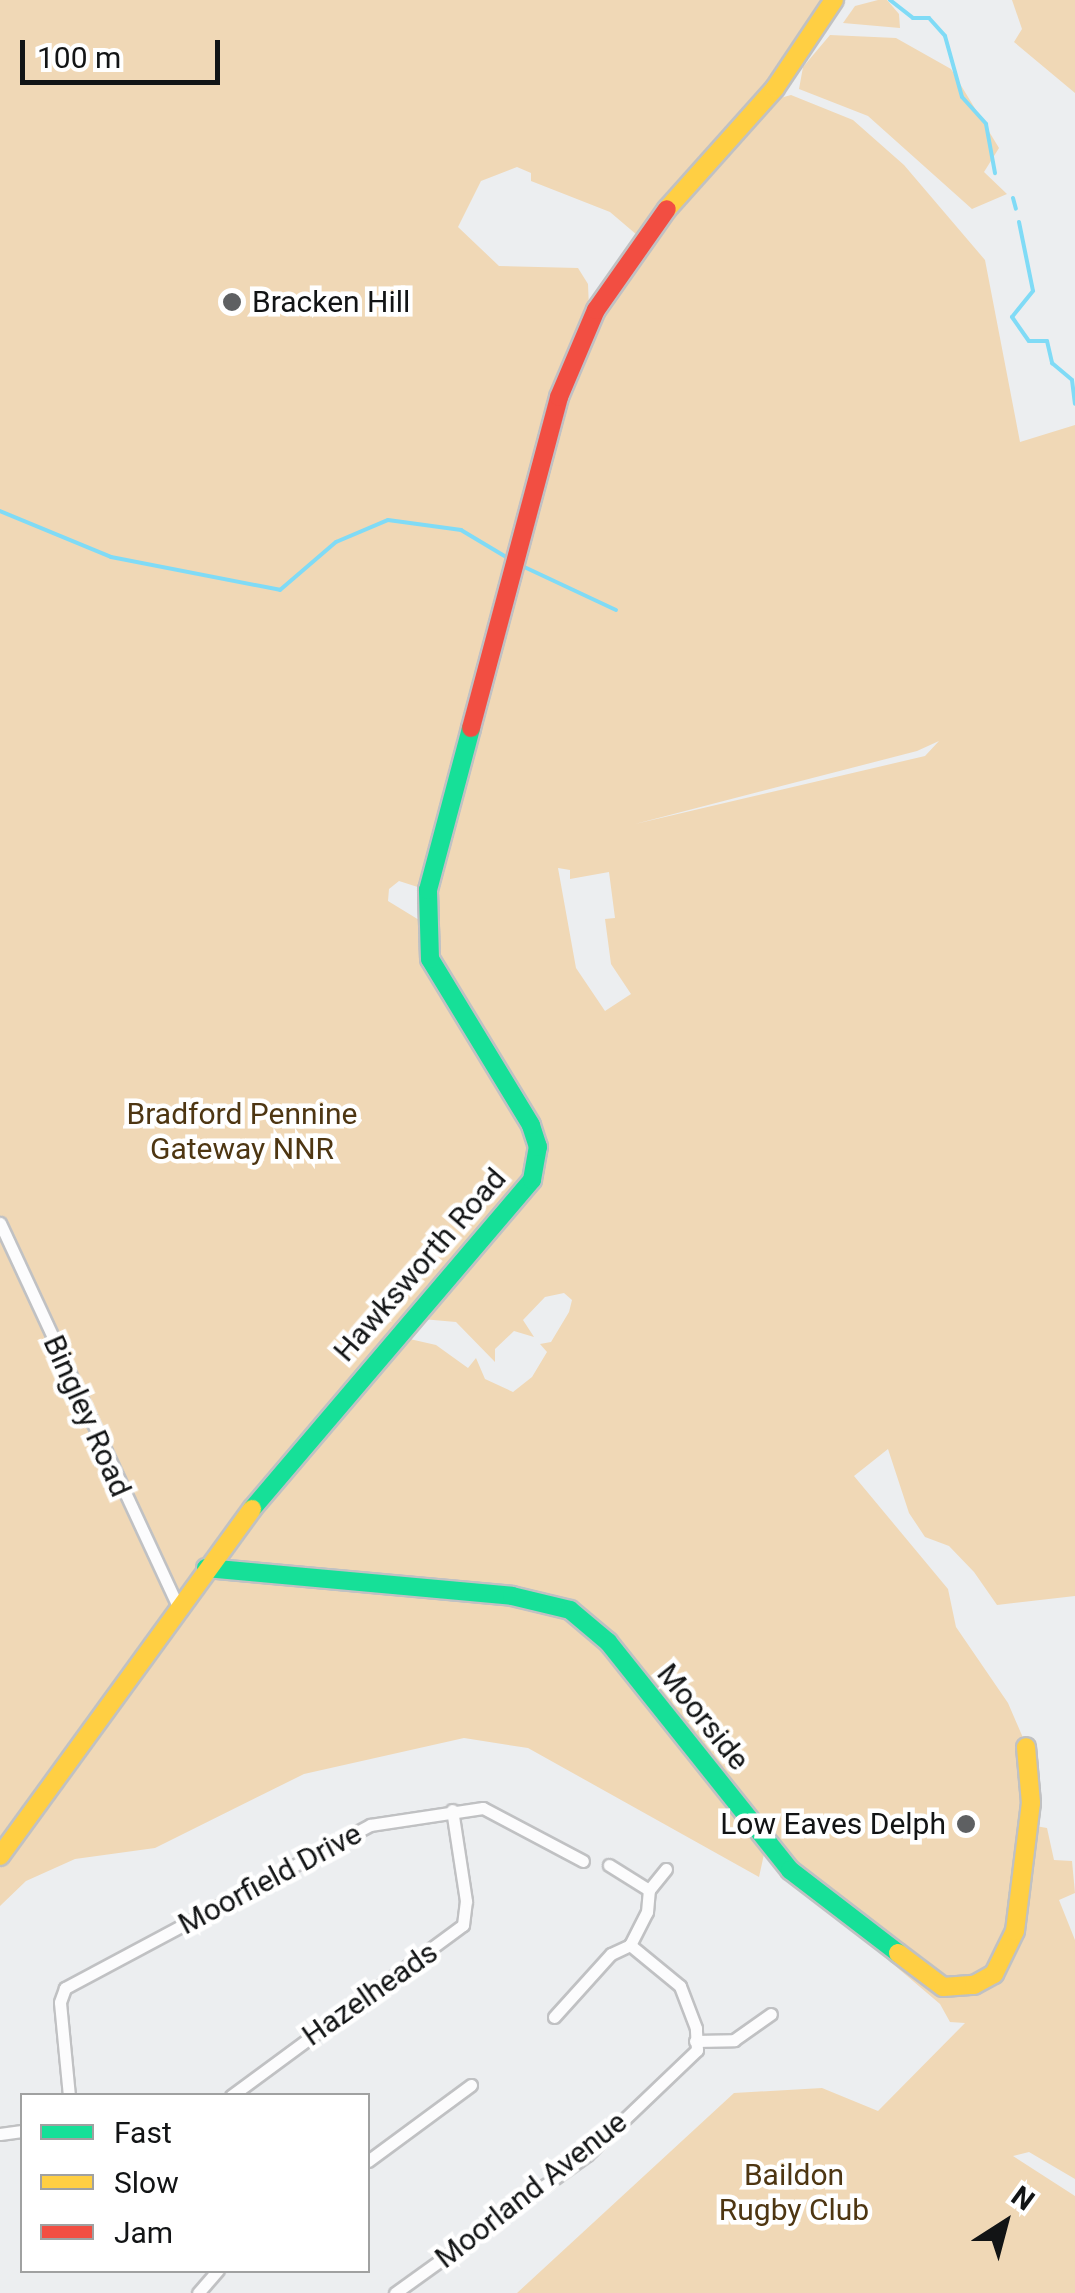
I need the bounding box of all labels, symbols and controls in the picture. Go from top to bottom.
scale bar [25,20,225,82]
text: 100 m [37,40,121,75]
place label: Bracken Hill [252,284,410,320]
marker: Bracken Hill [221,291,243,313]
park label: Bradford Pennine Gateway NNR [127,1096,357,1166]
street label: Hawksworth Road [326,1161,514,1369]
street label: Bingley Road [35,1330,139,1502]
street label: Moorside [649,1657,757,1777]
place label: Low Eaves Delph [720,1806,946,1842]
marker: Low Eaves Delph [955,1813,977,1835]
street label: Moorfield Drive [172,1816,368,1942]
street label: Hazelheads [295,1934,445,2054]
legend [20,2093,370,2273]
street label: Moorland Avenue [428,2104,634,2276]
text: Fast [114,2115,172,2150]
park label: Baildon Rugby Club [719,2157,869,2228]
text: Slow [114,2165,179,2200]
north arrow [955,2173,1055,2273]
text: N [1005,2179,1041,2217]
text: Jam [114,2215,173,2250]

